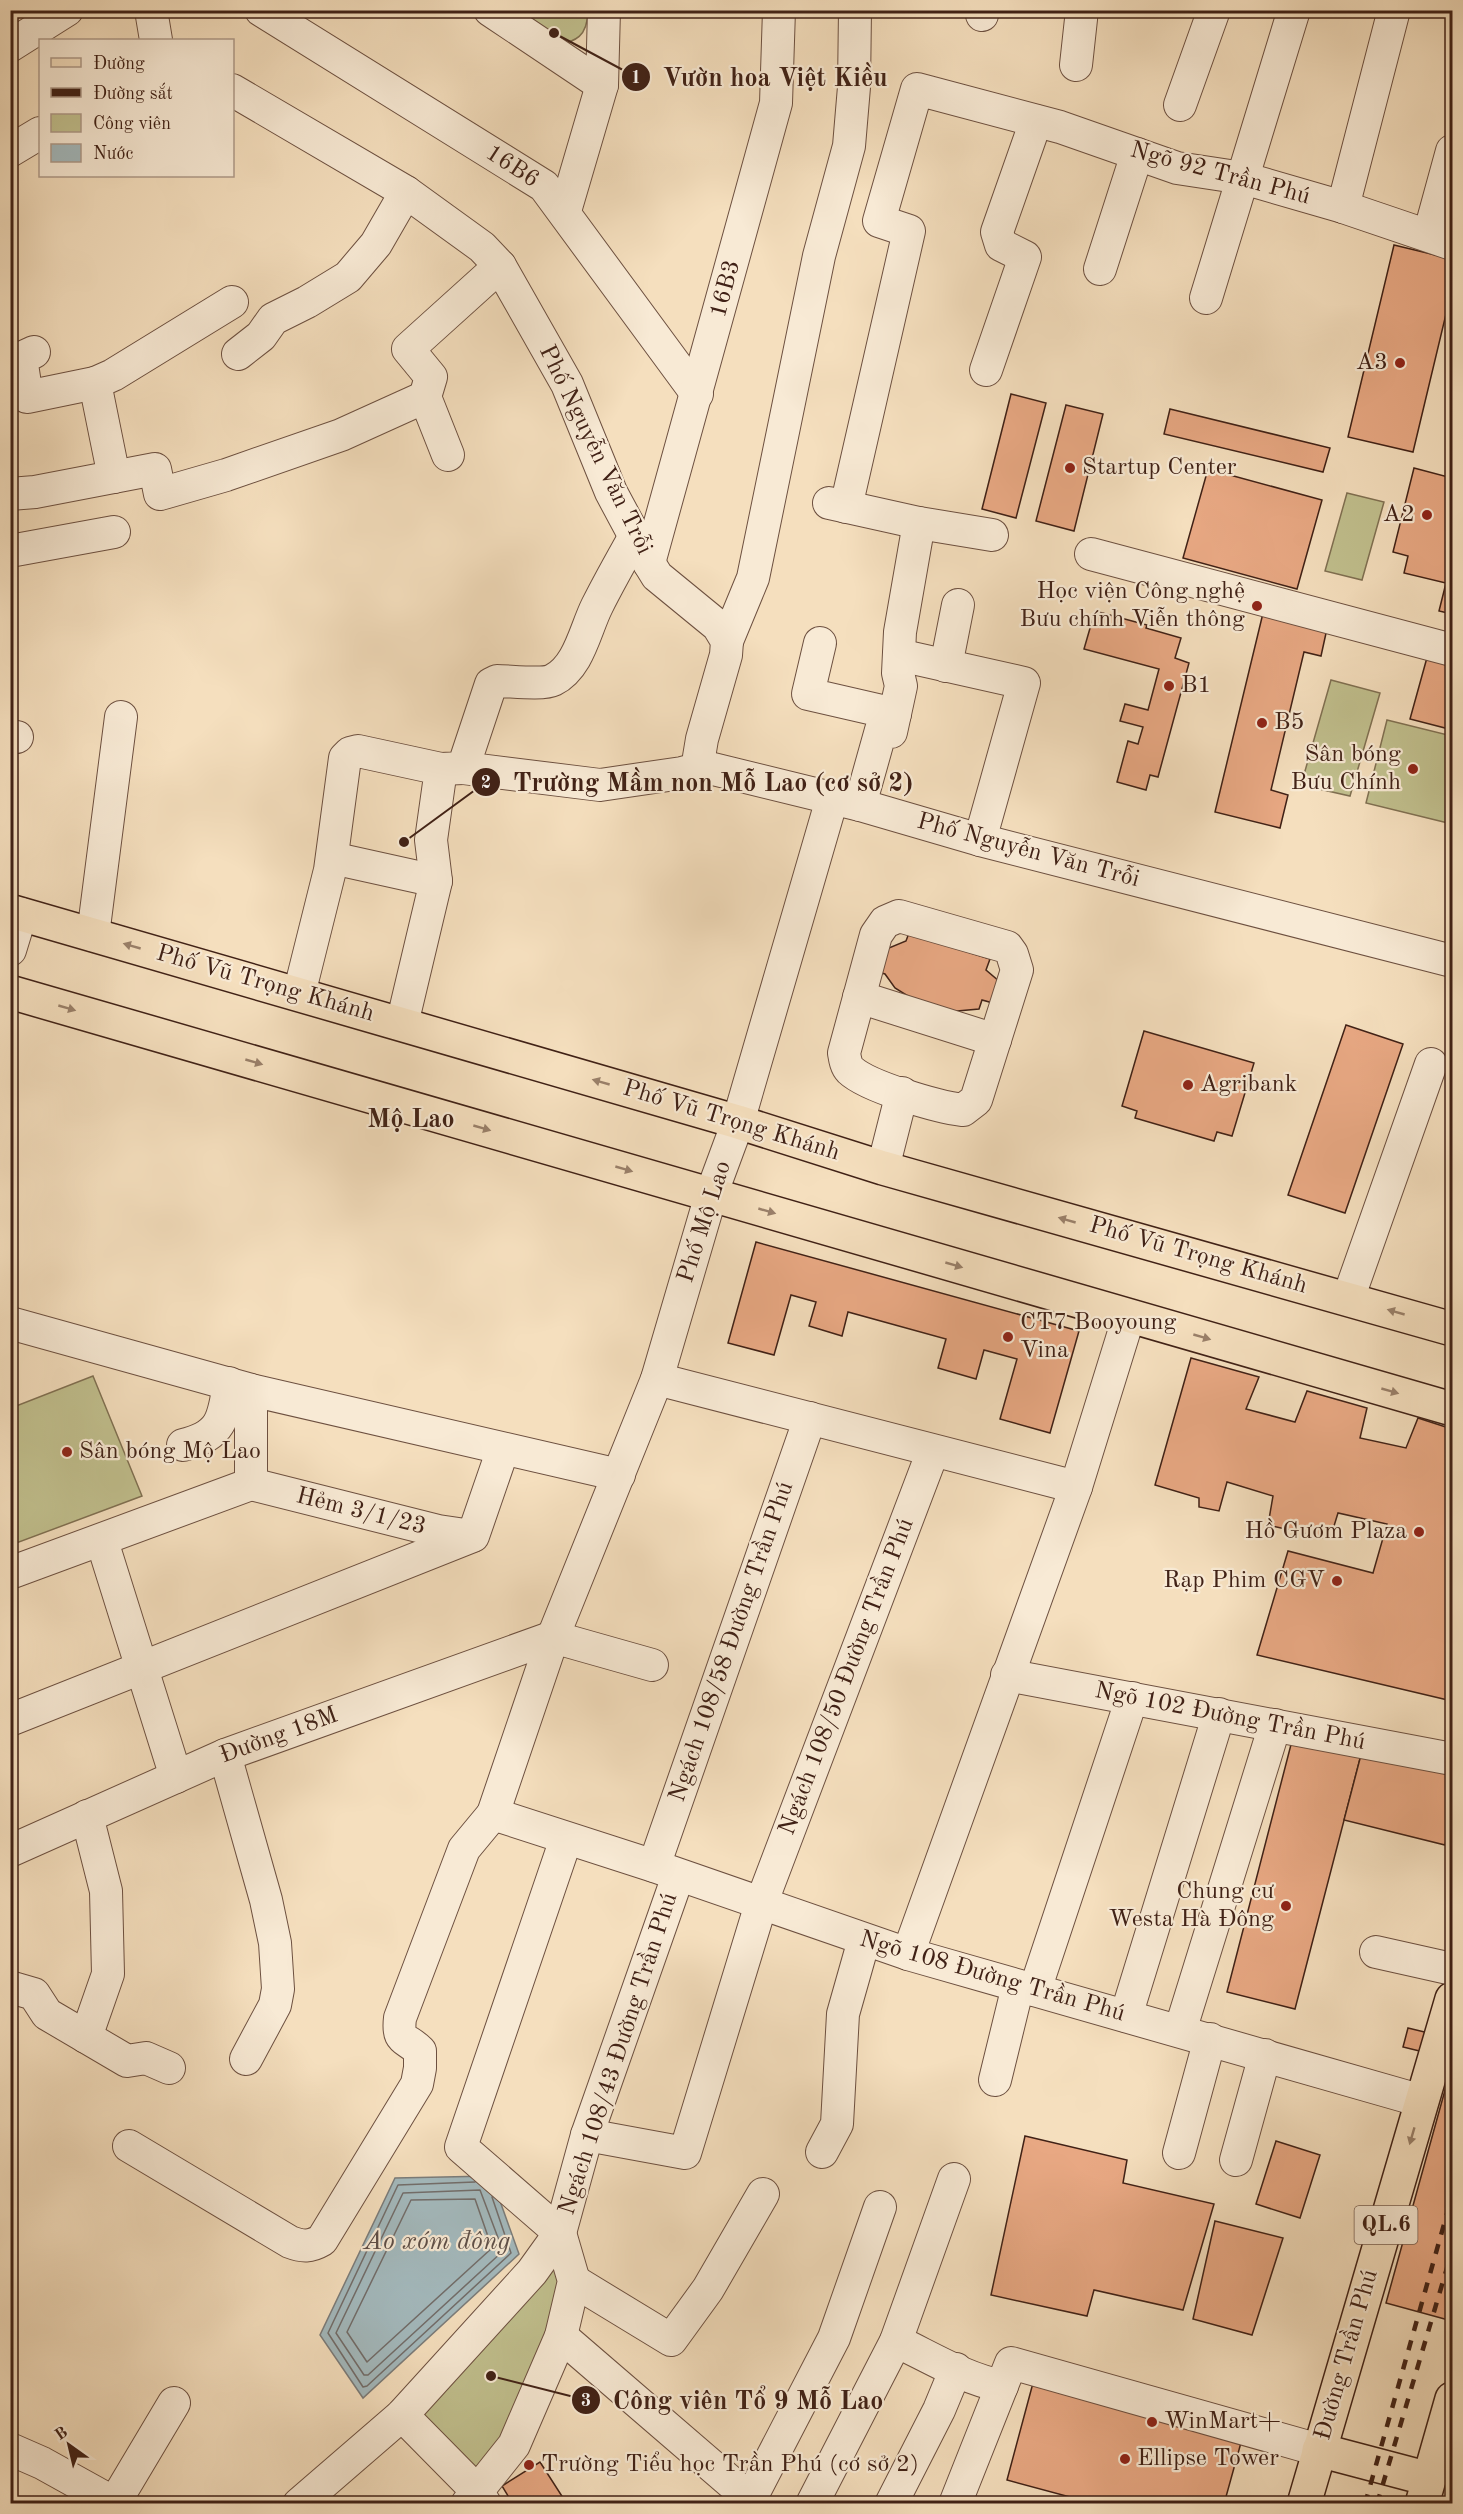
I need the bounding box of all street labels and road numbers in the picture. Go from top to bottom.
street label: Ngõ 92 Trần Phú [1127,136,1313,210]
street label: 16B6 [481,141,543,193]
street label: 16B3 [707,258,745,320]
street label: Phố Nguyễn Văn Trỗi [534,341,658,558]
street label: Phố Nguyễn Văn Trỗi [914,808,1142,892]
street label: Phố Vũ Trọng Khánh [153,940,377,1027]
street label: Phố Vũ Trọng Khánh [620,1076,843,1165]
street label: Phố Mộ Lao [673,1158,736,1286]
street label: Phố Vũ Trọng Khánh [1086,1212,1310,1299]
street label: Ngách 108/58 Đường Trần Phú [664,1478,798,1805]
street label: Hẻm 3/1/23 [294,1484,428,1540]
street label: Ngách 108/50 Đường Trần Phú [774,1514,919,1839]
street label: Ngõ 102 Đường Trần Phú [1093,1677,1368,1755]
street label: Đường 18M [217,1704,341,1768]
street label: Ngách 108/43 Đường Trần Phú [554,1889,683,2218]
street label: Ngõ 108 Đường Trần Phú [856,1926,1128,2026]
road number: QL.6 [1354,2206,1418,2244]
street label: Đường Trần Phú [1309,2266,1383,2443]

